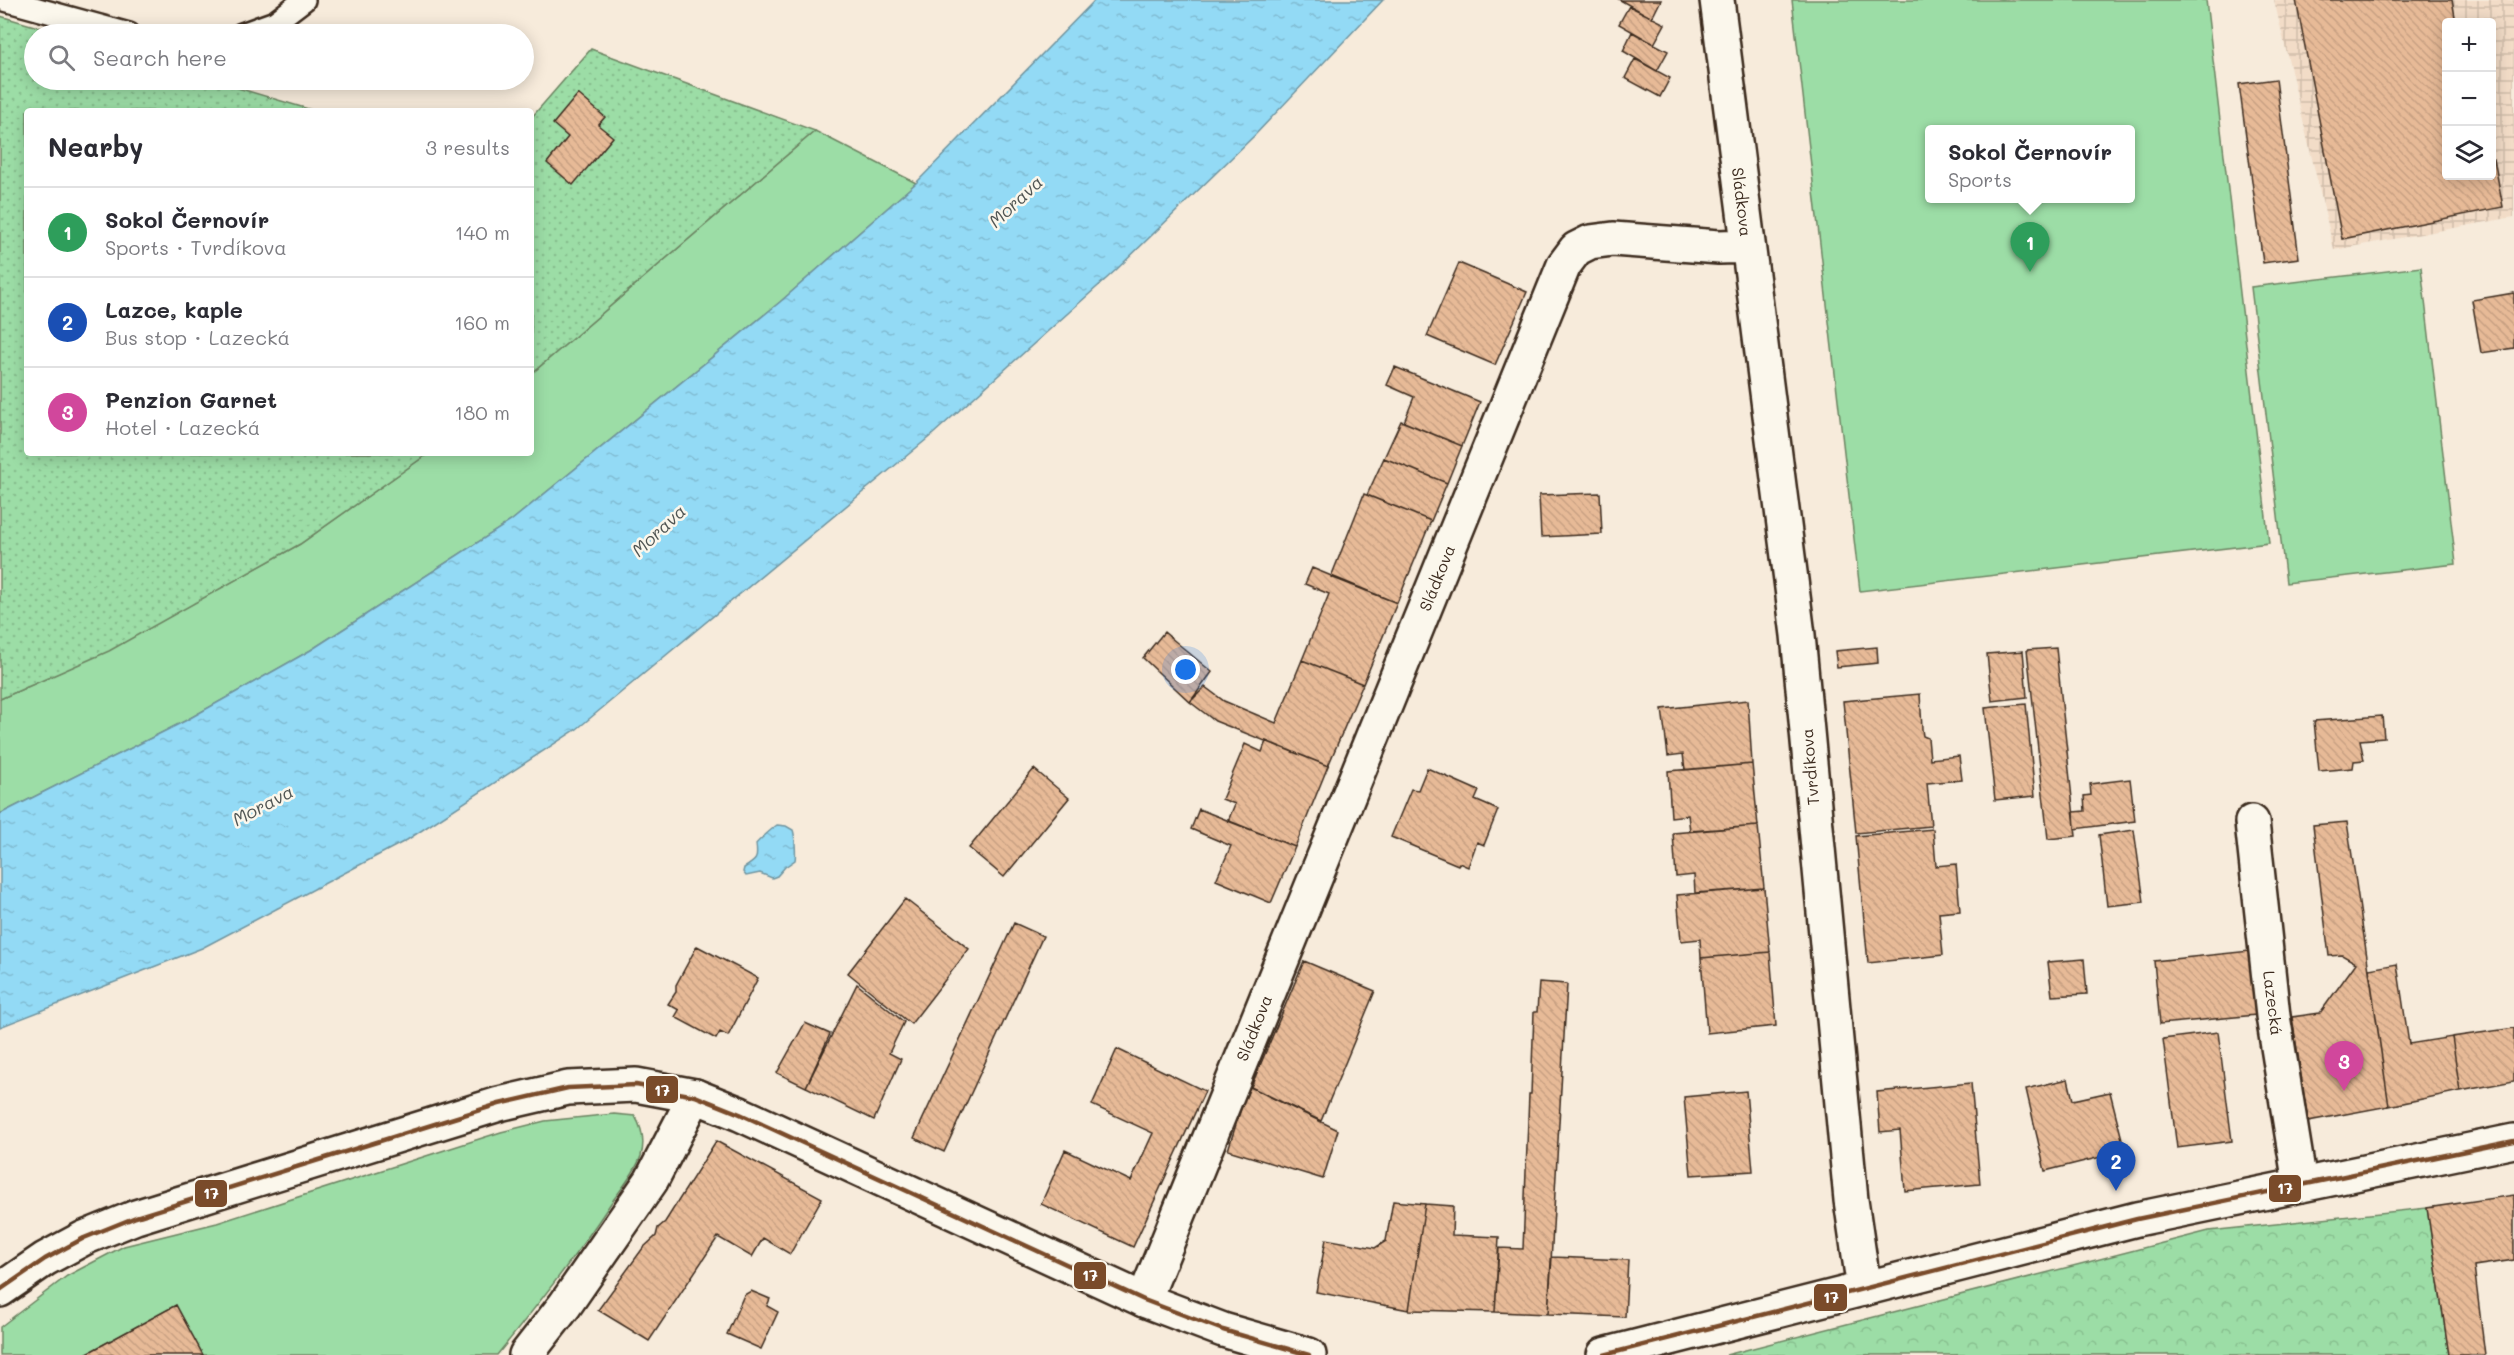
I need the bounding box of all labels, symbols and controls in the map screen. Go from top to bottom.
map controls [2442,18,2496,180]
button: + [2442,18,2496,72]
search box [24,24,534,90]
icon: search [45,41,78,74]
text: Search here [93,43,227,72]
button: − [2442,72,2496,126]
popup [1925,125,2135,203]
button: layers [2442,126,2496,180]
text: Nearby [48,130,143,164]
text: 3 results [425,134,510,160]
text: Sokol Černovír [1948,137,2112,166]
street label: Sládkova [1728,166,1757,238]
text: Sports [1948,166,2012,192]
water label: Morava [983,170,1048,233]
text: Sokol Černovír [105,205,269,234]
text: 1 [63,219,72,245]
text: 140 m [455,219,510,245]
pin: 1 [2010,222,2050,272]
text: Sports · Tvrdíkova [105,234,287,260]
text: Lazce, kaple [105,295,243,324]
text: 2 [62,309,73,335]
text: 160 m [454,309,510,335]
text: Bus stop · Lazecká [105,324,290,350]
text: Penzion Garnet [105,385,277,414]
text: 3 [62,399,74,425]
text: 180 m [454,399,510,425]
text: Hotel · Lazecká [105,414,260,440]
water label: Morava [626,499,691,562]
street label: Sládkova [1414,542,1459,614]
your location [1171,655,1200,684]
street label: Tvrdíkova [1796,728,1823,806]
water label: Morava [228,779,297,831]
street label: Lazecká [2259,969,2288,1037]
street label: Sládkova [1231,992,1276,1064]
pin: 3 [2324,1042,2364,1091]
line badge: 17 [645,1075,679,1104]
text: 17 [654,1079,670,1100]
pin: 2 [2096,1142,2136,1191]
line badge: 17 [2268,1174,2302,1203]
text: 17 [2277,1177,2293,1198]
line badge: 17 [194,1179,228,1208]
text: 17 [203,1182,219,1203]
line badge: 17 [1073,1261,1107,1290]
text: 17 [1082,1264,1098,1285]
line badge: 17 [1813,1283,1848,1312]
text: 17 [1823,1286,1839,1307]

